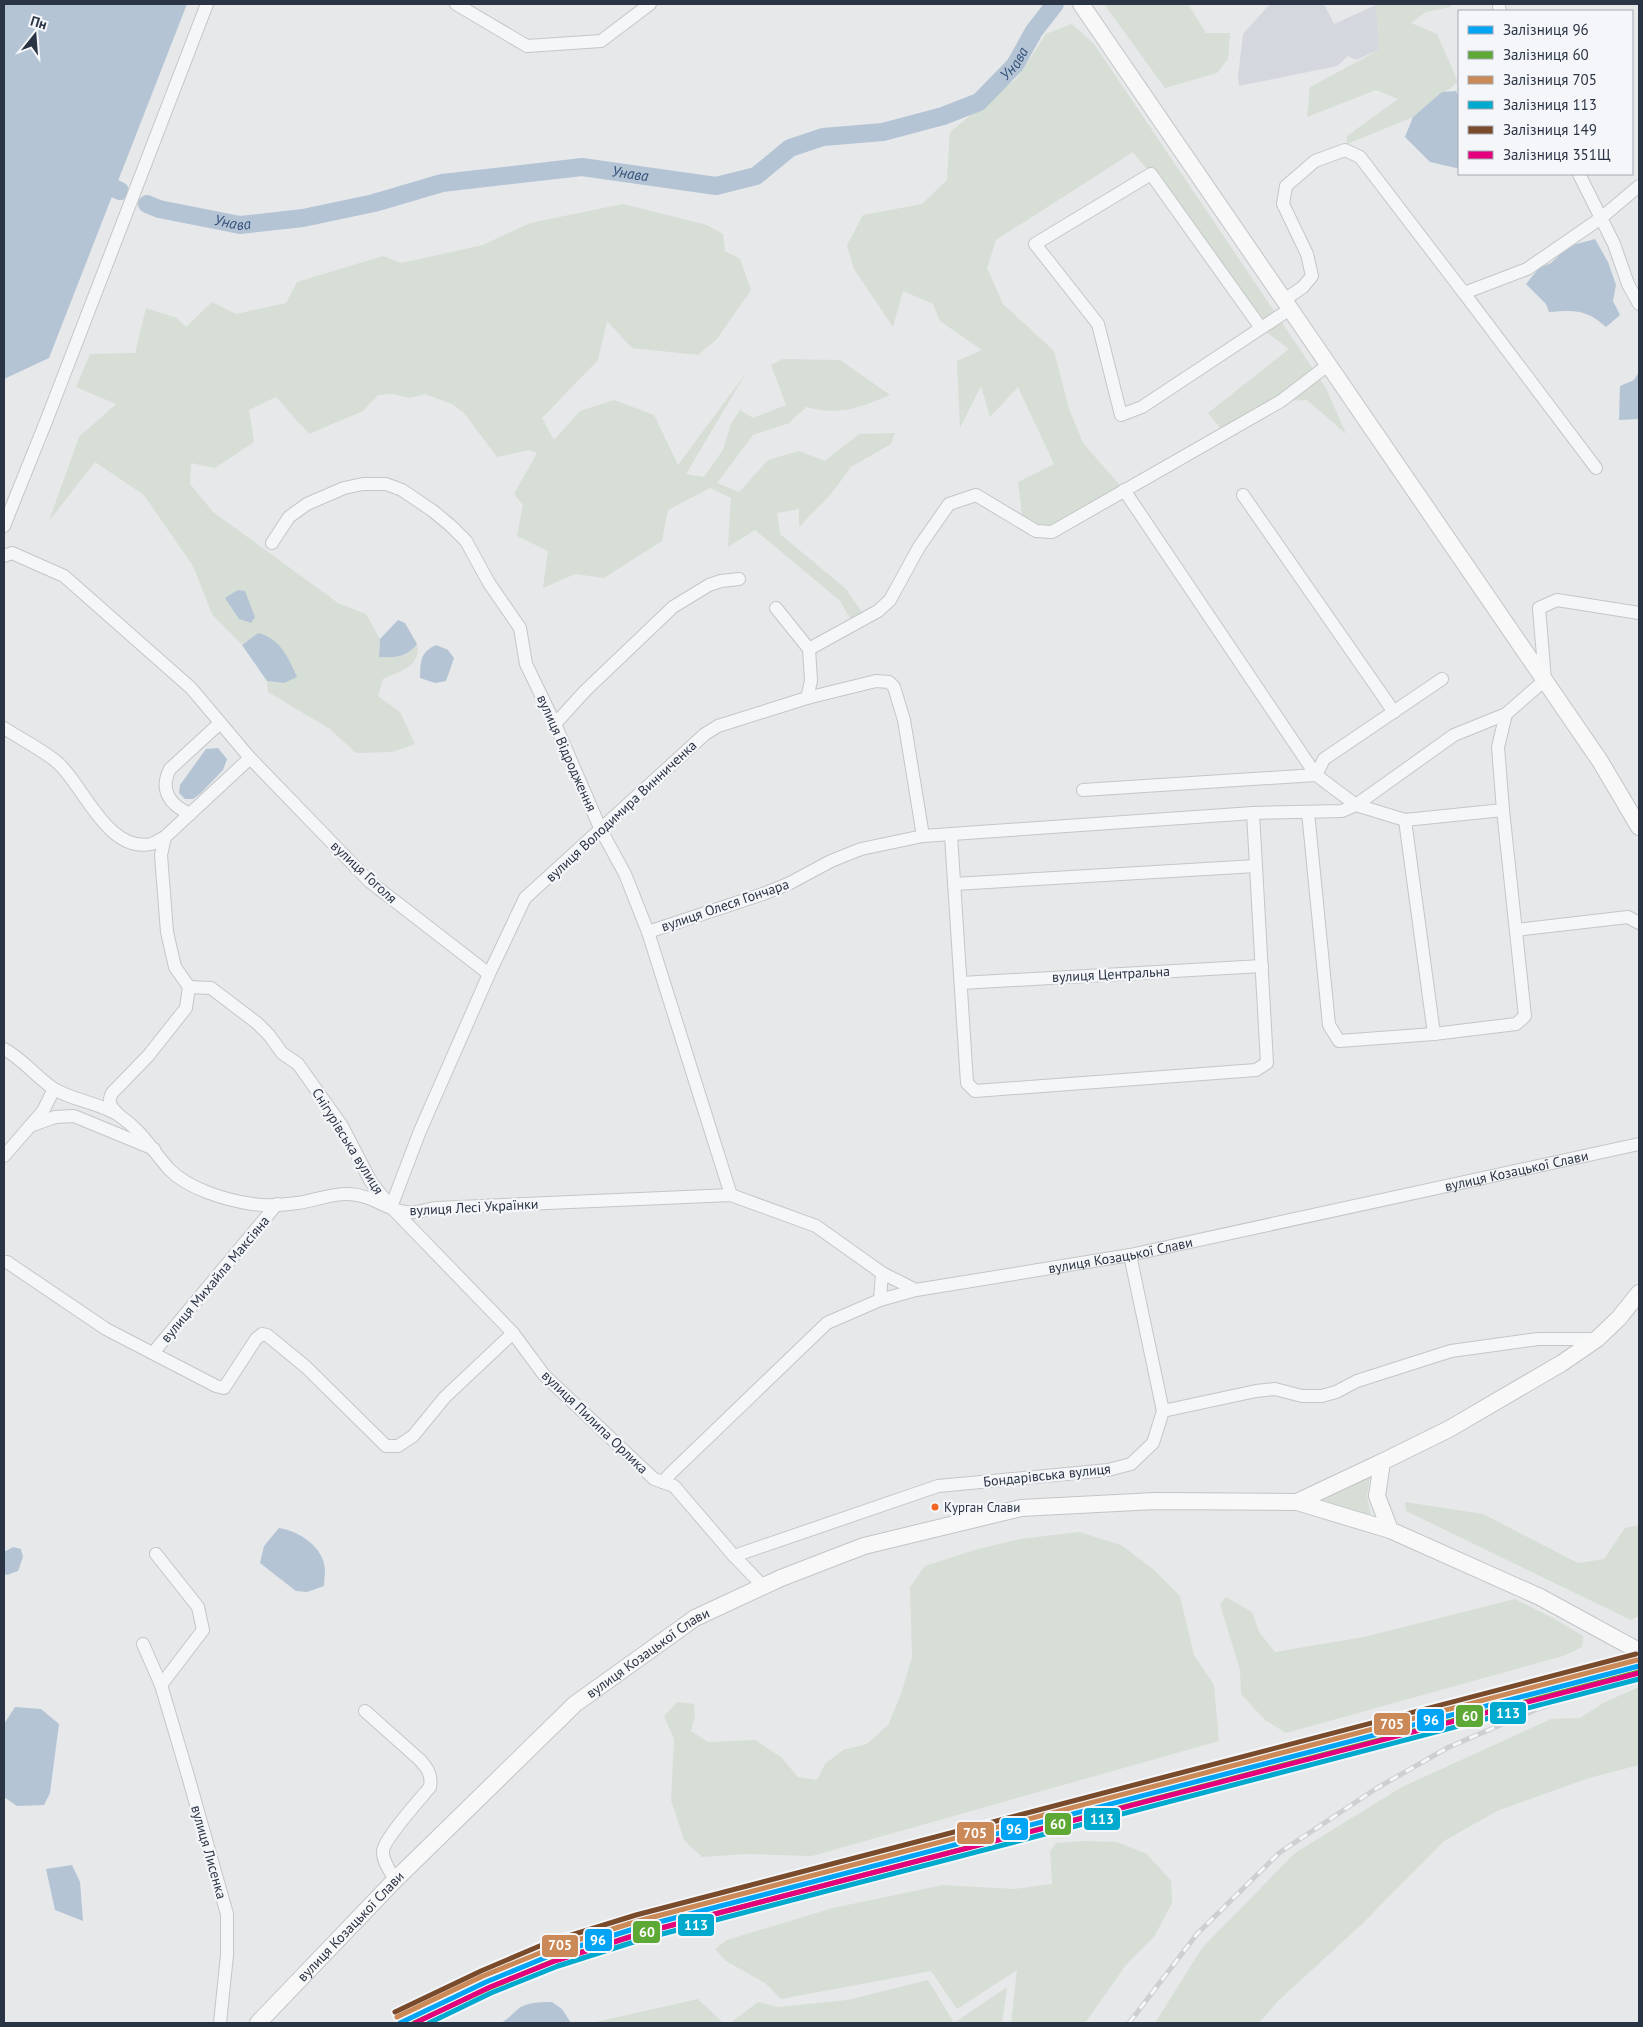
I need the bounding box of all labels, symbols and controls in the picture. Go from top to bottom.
north arrow [10,10,60,60]
legend [1458,10,1633,175]
text: Пн [28,12,49,34]
text: Залізниця 96 [1503,20,1589,39]
water label: Унава [996,43,1033,84]
text: Залізниця 60 [1503,45,1589,64]
text: Залізниця 705 [1503,70,1597,89]
text: Залізниця 113 [1503,95,1597,114]
text: Залізниця 149 [1503,120,1597,139]
text: Залізниця 351Щ [1503,145,1611,164]
water label: Унава [611,161,650,185]
water label: Унава [213,210,252,234]
street label: вулиця Відродження [533,692,601,814]
street label: вулиця Володимира Винниченка [542,736,700,886]
street label: вулиця Гоголя [327,837,401,907]
street label: вулиця Олеся Гончара [659,875,791,935]
street label: вулиця Центральна [1052,962,1171,986]
street label: Снігурівська вулиця [308,1085,388,1197]
street label: вулиця Козацької Слави [1443,1146,1590,1195]
street label: вулиця Лесі Українки [409,1195,539,1219]
street label: вулиця Михайла Максіяна [157,1212,273,1346]
street label: вулиця Козацької Слави [1047,1233,1194,1277]
street label: вулиця Пилипа Орлика [538,1366,652,1478]
street label: Бондарівська вулиця [982,1459,1112,1491]
place label: Курган Слави [944,1499,1020,1516]
marker: Курган Слави [930,1502,940,1512]
street label: вулиця Козацької Слави [583,1604,712,1702]
line badge: 113 [1489,1701,1527,1725]
line badge: 60 [1455,1704,1484,1728]
text: 113 [1496,1704,1520,1722]
text: 60 [1462,1707,1478,1725]
line badge: 96 [1416,1708,1445,1732]
text: 96 [1423,1711,1439,1729]
line badge: 705 [1373,1712,1411,1736]
text: 705 [1380,1715,1404,1733]
street label: вулиця Лисенка [187,1803,231,1901]
line badge: 113 [1083,1807,1121,1831]
text: 113 [1090,1810,1114,1828]
line badge: 60 [1044,1812,1072,1836]
text: 60 [1050,1815,1066,1833]
line badge: 96 [1000,1817,1029,1841]
text: 96 [1006,1820,1022,1838]
line badge: 705 [956,1821,995,1845]
text: 705 [963,1824,987,1842]
street label: вулиця Козацької Слави [294,1867,408,1985]
line badge: 113 [677,1913,715,1937]
text: 113 [684,1916,708,1934]
line badge: 60 [632,1920,661,1944]
text: 60 [639,1923,655,1941]
line badge: 96 [584,1928,613,1952]
text: 96 [590,1931,606,1949]
line badge: 705 [541,1934,579,1958]
text: 705 [548,1936,572,1954]

